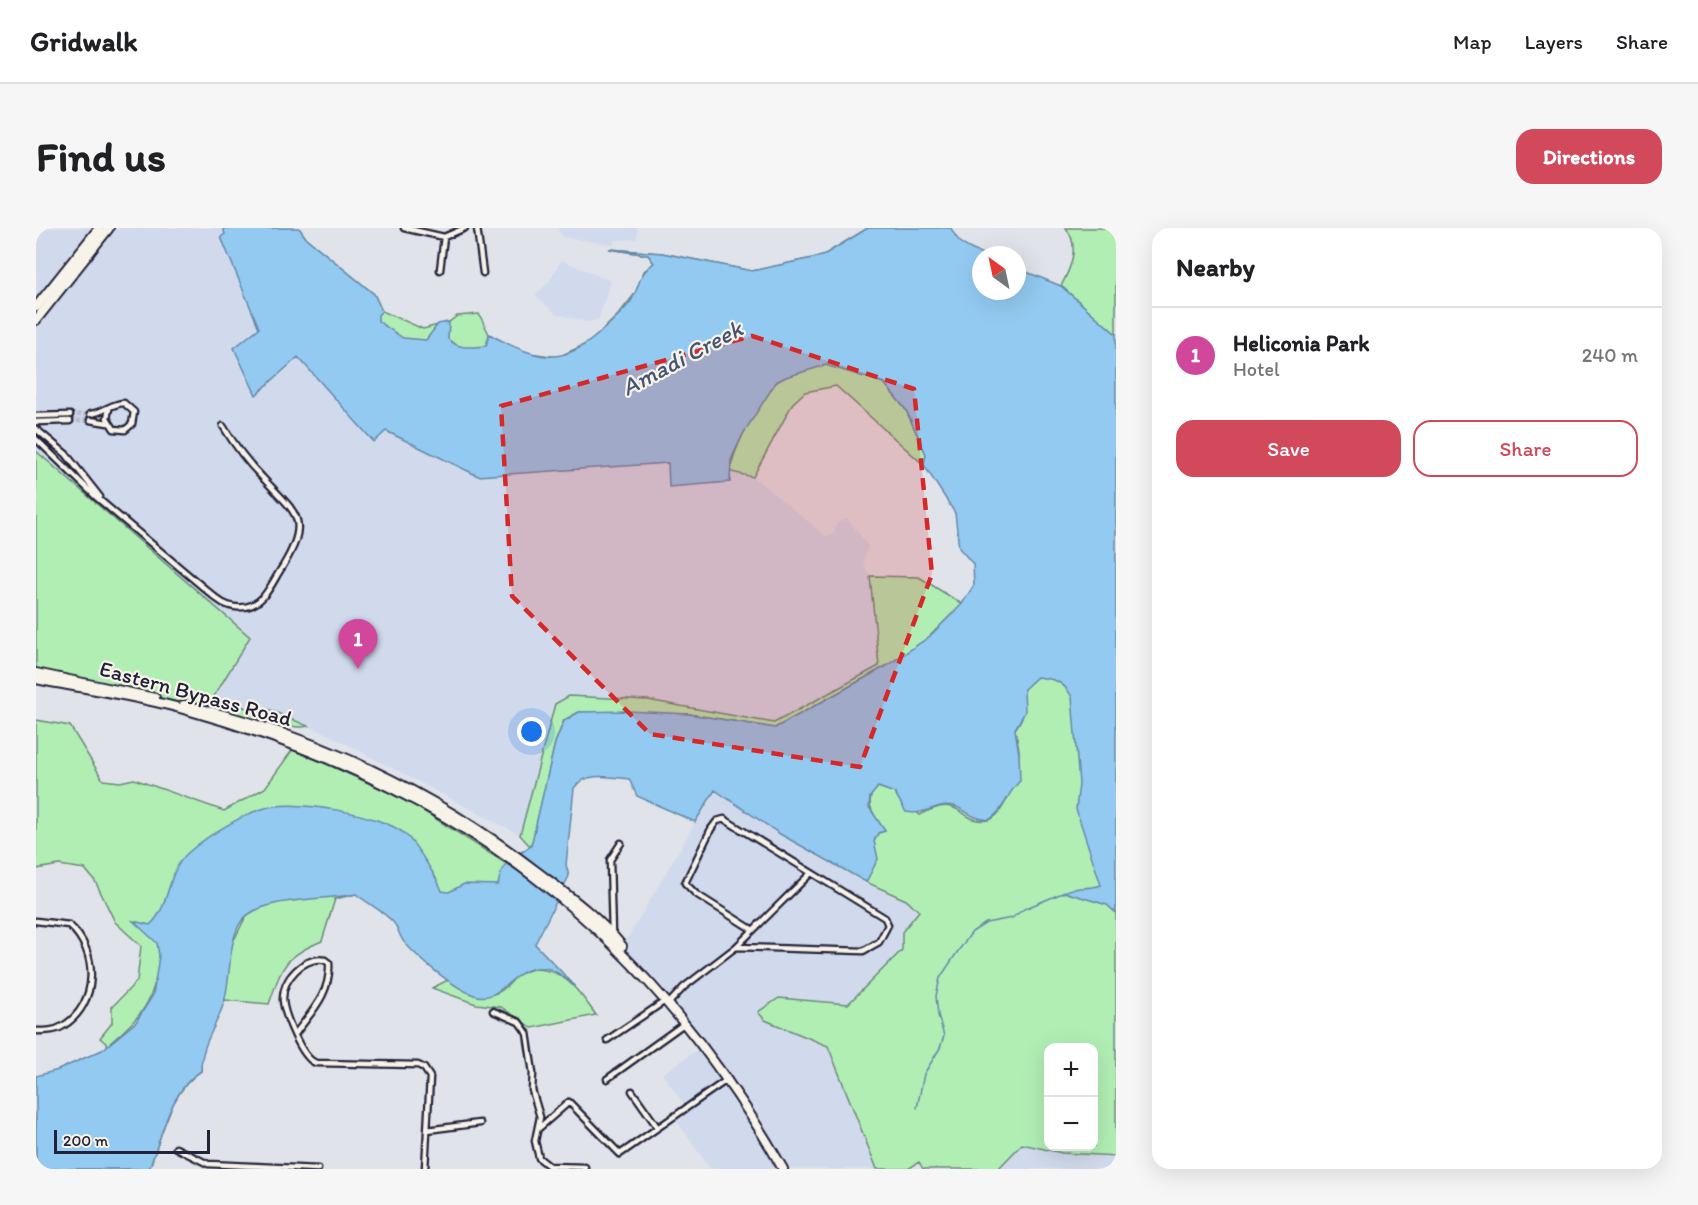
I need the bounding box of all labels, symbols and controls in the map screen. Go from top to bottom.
text: Gridwalk [30,24,138,58]
text: Map [1453,29,1492,54]
text: Layers [1525,29,1583,54]
text: Share [1616,29,1668,54]
button: Directions [1516,129,1662,184]
text: Find us [36,131,166,182]
north arrow [972,246,1026,300]
text: Nearby [1176,251,1255,283]
water label: Amadi Creek [616,313,749,402]
text: Heliconia Park [1233,330,1370,357]
text: 1 [1191,343,1200,367]
text: 240 m [1582,343,1638,367]
text: Hotel [1233,357,1280,381]
button: Save [1176,420,1401,477]
button: Share [1413,420,1638,477]
pin: 1 [338,620,378,669]
street label: Eastern Bypass Road [97,655,295,732]
your location [517,717,546,746]
map controls [1044,1043,1098,1151]
button: + [1044,1043,1098,1097]
button: − [1044,1097,1098,1151]
scale bar [54,1127,210,1154]
text: 200 m [63,1131,108,1150]

